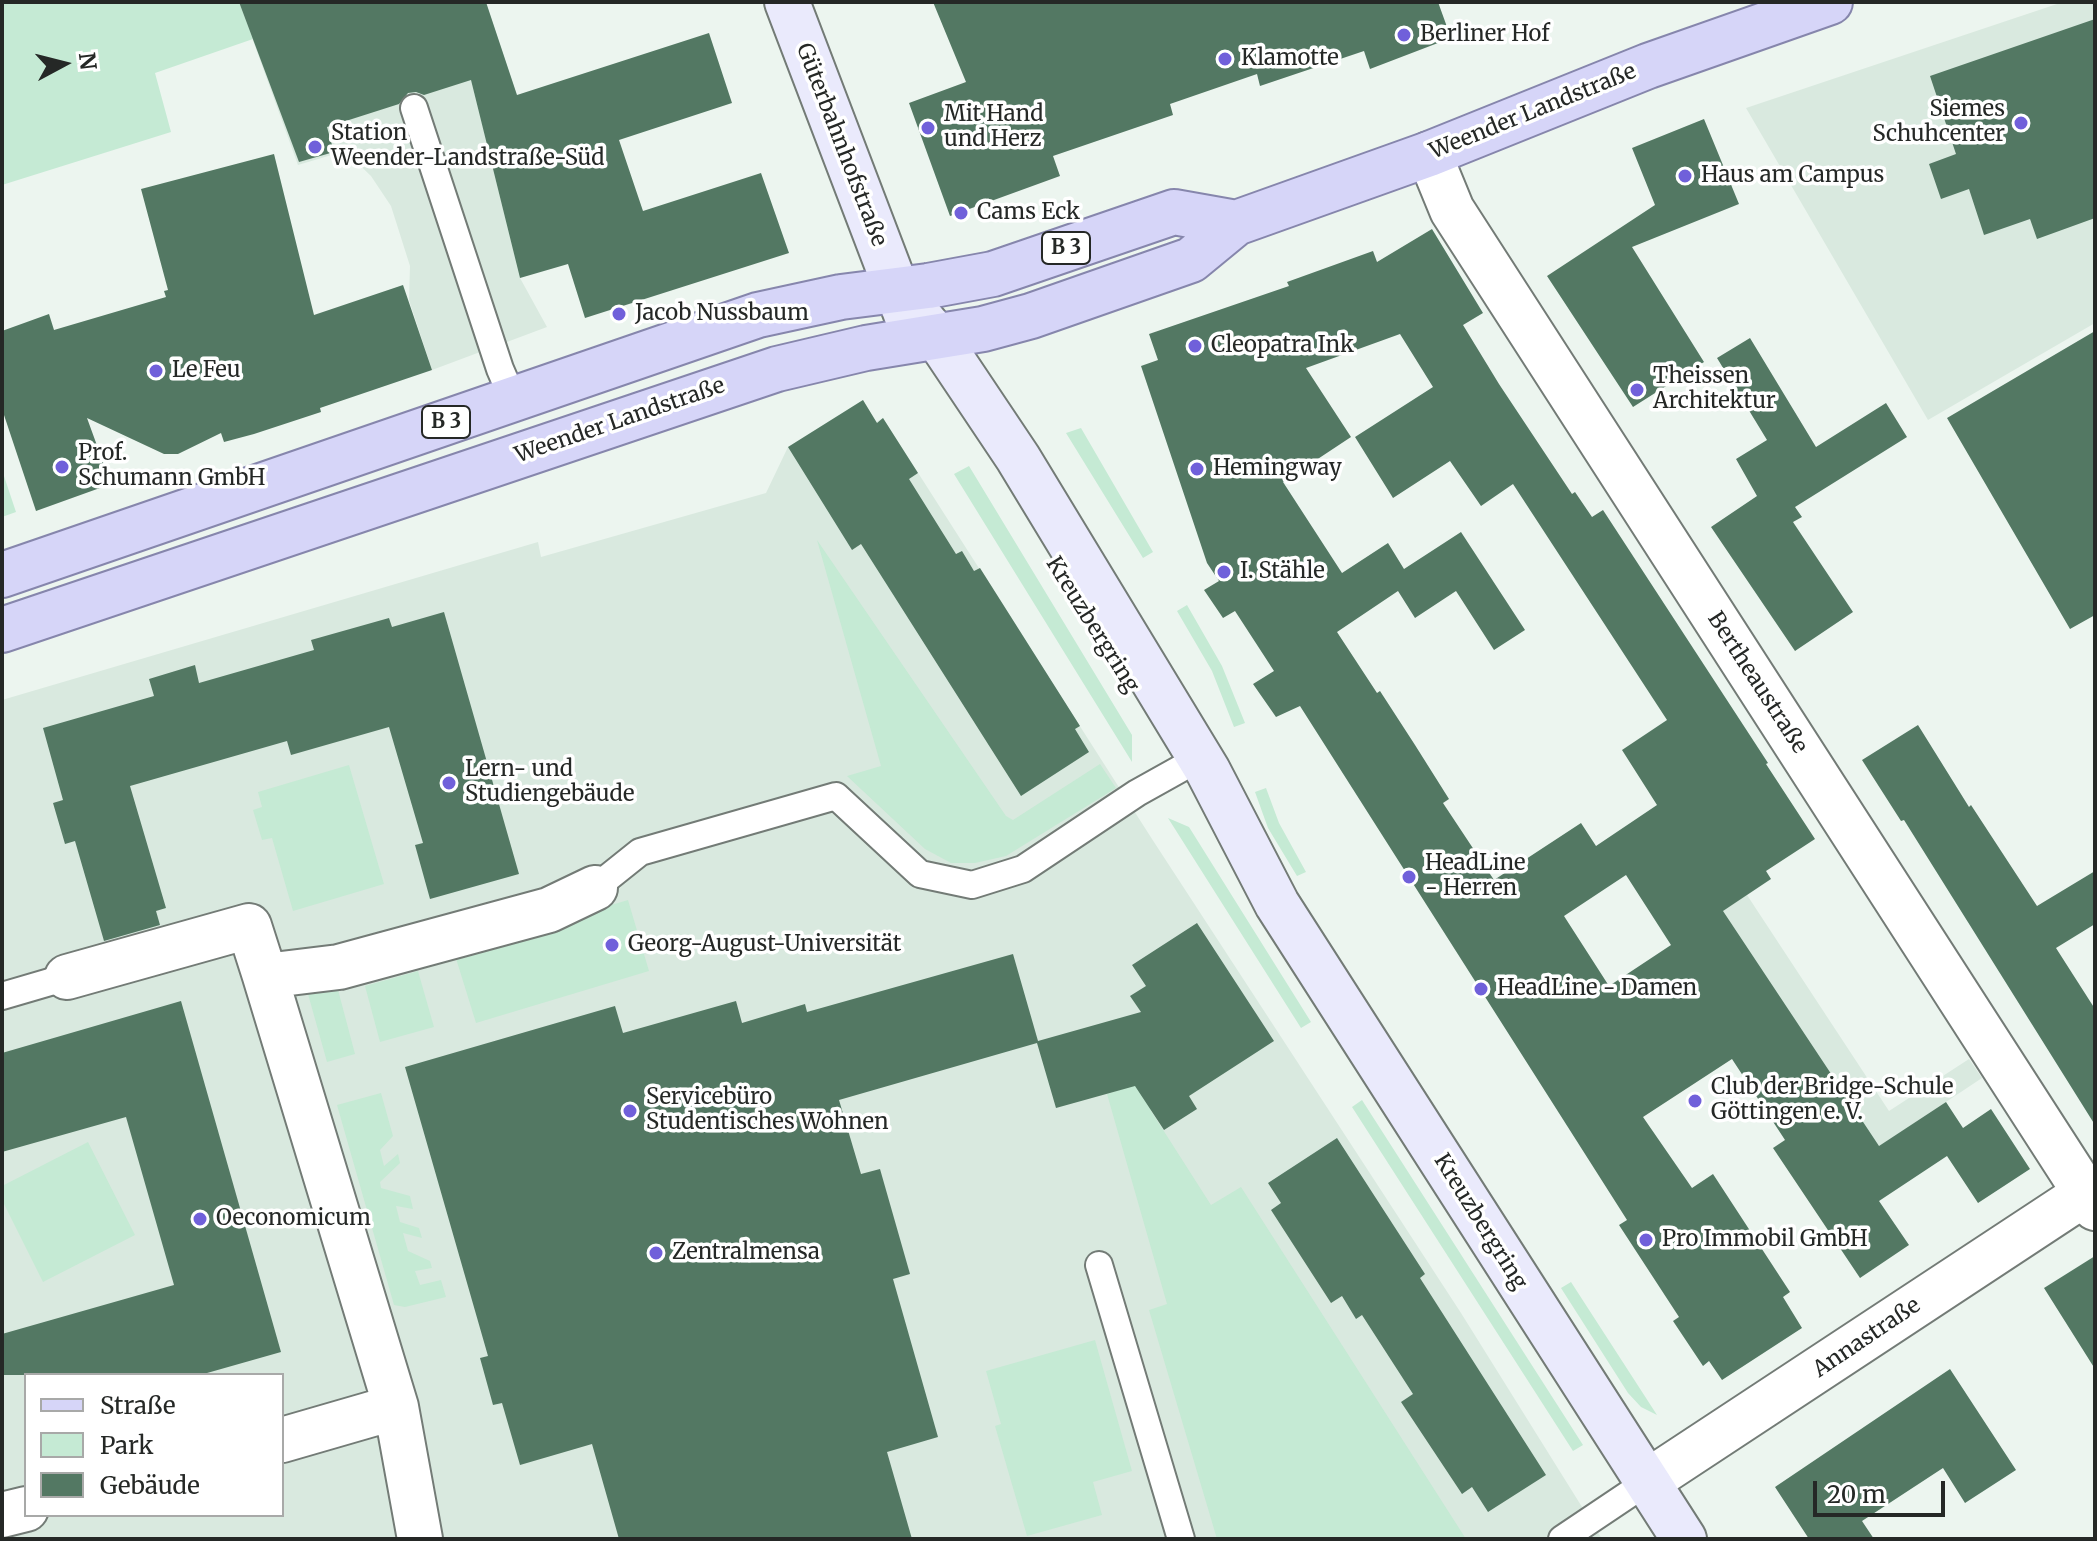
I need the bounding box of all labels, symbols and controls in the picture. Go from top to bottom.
place label: Berliner Hof [1420,22,1549,48]
north arrow [24,24,104,104]
marker: Berliner Hof [1395,26,1413,44]
street label: Güterbahnhofstraße [790,40,892,250]
place label: Klamotte [1241,46,1339,72]
marker: Klamotte [1216,50,1234,68]
text: N [73,51,103,71]
street label: Weender Landstraße [1426,59,1640,165]
place label: Siemes Schuhcenter [1873,97,2005,148]
place label: Mit Hand und Herz [944,102,1043,154]
marker: Siemes Schuhcenter [2012,114,2030,132]
marker: Mit Hand und Herz [919,119,937,137]
place label: Station Weender-Landstraße-Süd [331,121,604,172]
marker: Station Weender-Landstraße-Süd [306,138,324,156]
place label: Haus am Campus [1701,163,1884,189]
marker: Haus am Campus [1676,167,1694,185]
place label: Cams Eck [977,200,1080,226]
marker: Cams Eck [952,204,970,222]
road number: B 3 [1042,232,1090,264]
place label: Jacob Nussbaum [635,301,809,327]
marker: Jacob Nussbaum [610,305,628,323]
place label: Cleopatra Ink [1211,333,1354,359]
marker: Cleopatra Ink [1186,337,1204,355]
place label: Le Feu [172,358,241,384]
marker: Le Feu [147,362,165,380]
place label: Theissen Architektur [1653,364,1776,416]
street label: Weender Landstraße [512,373,728,469]
marker: Theissen Architektur [1628,381,1646,399]
road number: B 3 [422,406,470,438]
place label: Prof. Schumann GmbH [78,441,266,492]
place label: Hemingway [1213,456,1342,482]
marker: Prof. Schumann GmbH [53,458,71,476]
marker: Hemingway [1188,460,1206,478]
street label: Kreuzbergring [1040,552,1144,698]
place label: I. Stähle [1240,559,1325,585]
marker: I. Stähle [1215,563,1233,581]
street label: Bertheaustraße [1701,607,1813,759]
place label: Lern- und Studiengebäude [465,757,634,808]
marker: Lern- und Studiengebäude [440,774,458,792]
place label: HeadLine - Herren [1425,851,1526,902]
marker: HeadLine - Herren [1400,868,1418,886]
place label: Georg-August-Universität [628,932,901,958]
marker: Georg-August-Universität [603,936,621,954]
place label: HeadLine - Damen [1497,976,1697,1002]
marker: HeadLine - Damen [1472,980,1490,998]
place label: Club der Bridge-Schule Göttingen e. V. [1711,1075,1953,1126]
place label: Servicebüro Studentisches Wohnen [646,1085,889,1136]
marker: Club der Bridge-Schule Göttingen e. V. [1686,1092,1704,1110]
marker: Servicebüro Studentisches Wohnen [621,1102,639,1120]
street label: Kreuzbergring [1428,1149,1532,1295]
place label: Oeconomicum [216,1206,371,1232]
marker: Oeconomicum [191,1210,209,1228]
place label: Pro Immobil GmbH [1662,1227,1868,1253]
marker: Pro Immobil GmbH [1637,1231,1655,1249]
place label: Zentralmensa [672,1240,820,1266]
marker: Zentralmensa [647,1244,665,1262]
street label: Annastraße [1808,1292,1926,1384]
legend [24,1373,284,1517]
text: Straße [100,1390,175,1421]
text: Park [100,1430,153,1461]
scale bar [1817,1465,1949,1515]
text: Gebäude [100,1470,200,1501]
text: 20 m [1827,1479,1886,1510]

